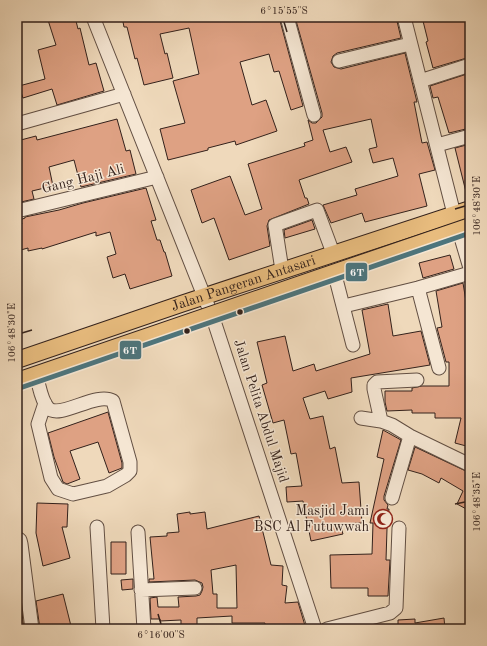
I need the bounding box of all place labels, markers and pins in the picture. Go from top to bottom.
unlabelled marker [235,307,245,317]
unlabelled marker [182,326,192,336]
place label: Masjid Jami BSC Al Futuwwah [254,504,369,534]
mosque icon: Masjid Jami BSC Al Futuwwah [372,508,394,530]

